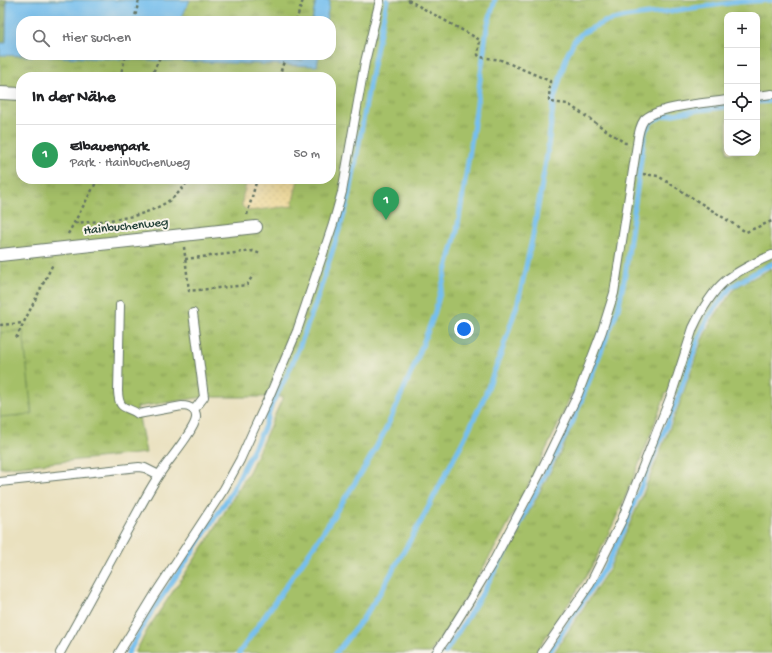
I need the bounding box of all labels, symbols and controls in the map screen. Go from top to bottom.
map controls [724,12,760,156]
button: + [724,12,760,48]
search box [16,16,336,60]
icon: search [30,27,52,49]
text: Hier suchen [62,29,131,47]
button: − [724,48,760,84]
button: locate [724,84,760,120]
text: In der Nähe [32,88,115,108]
button: layers [724,120,760,156]
text: Elbauenpark [70,138,149,156]
text: 1 [42,147,48,162]
text: 50 m [293,147,320,162]
text: Park · Hainbuchenweg [70,156,190,171]
pin: 1 [373,187,399,220]
street label: Hainbuchenweg [83,215,169,239]
your location [454,319,474,339]

